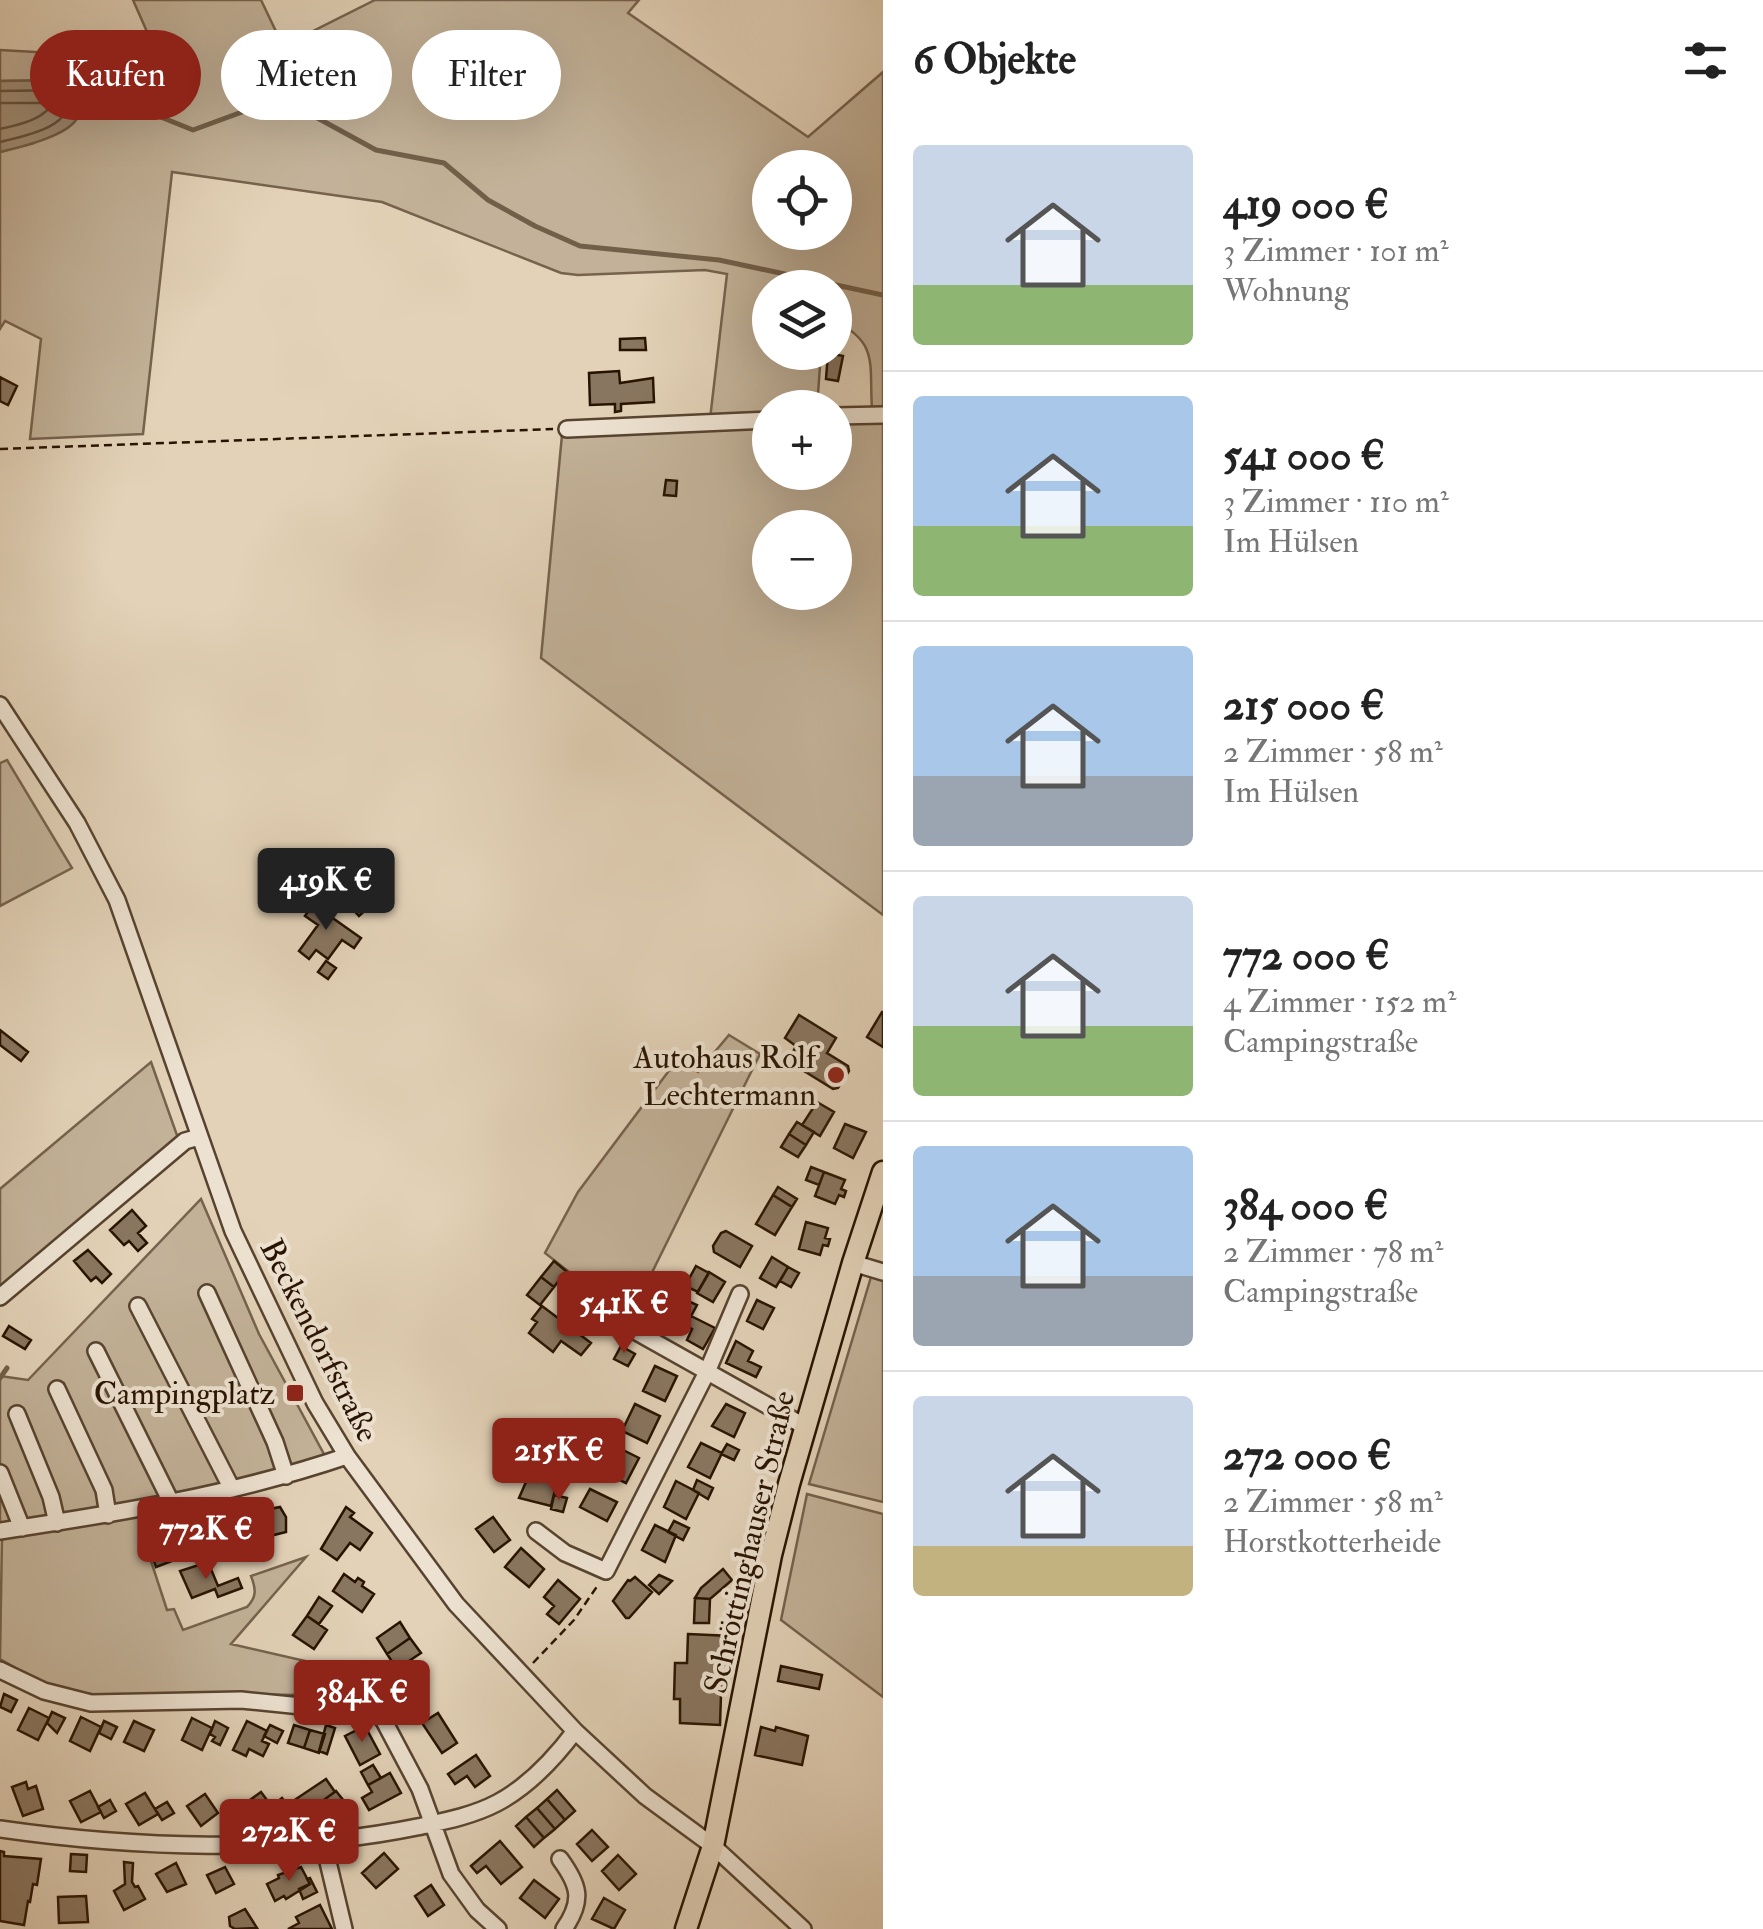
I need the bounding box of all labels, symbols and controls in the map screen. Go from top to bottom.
chip: Kaufen [30,30,201,120]
chip: Mieten [221,30,392,120]
chip: Filter [412,30,561,120]
icon: filters [1678,33,1733,88]
text: 6 Objekte [913,34,1076,86]
map controls [752,150,852,610]
button: locate [752,150,852,250]
text: 419 000 € [1223,179,1389,231]
icon: home [993,185,1113,305]
text: 3 Zimmer · 101 m² [1223,231,1449,271]
button: layers [752,270,852,370]
text: Wohnung [1223,271,1350,311]
button: + [752,390,852,490]
text: 541 000 € [1223,430,1385,482]
icon: home [993,436,1113,556]
text: 3 Zimmer · 110 m² [1223,482,1449,522]
button: − [752,510,852,610]
text: Im Hülsen [1223,522,1359,562]
text: 215 000 € [1223,680,1384,732]
icon: home [993,686,1113,806]
text: 2 Zimmer · 58 m² [1223,732,1443,772]
text: Im Hülsen [1223,772,1359,812]
pin: 419K € [245,848,407,933]
text: 419K € [280,860,372,900]
text: 772 000 € [1223,930,1390,982]
icon: home [993,936,1113,1056]
text: 4 Zimmer · 152 m² [1223,982,1456,1022]
text: Campingstraße [1223,1022,1418,1062]
place label: Autohaus Rolf Lechtermann [632,1038,821,1115]
marker: Autohaus Rolf Lechtermann [825,1064,847,1086]
text: 384 000 € [1223,1180,1388,1232]
icon: home [993,1186,1113,1306]
street label: Beckendorfstraße [251,1232,387,1449]
text: 2 Zimmer · 78 m² [1223,1232,1443,1272]
pin: 541K € [543,1271,705,1356]
text: Campingstraße [1223,1272,1418,1312]
text: 541K € [579,1283,669,1323]
place label: Campingplatz [94,1374,275,1414]
marker: Campingplatz [284,1382,306,1404]
street label: Schröttinghauser Straße [696,1387,804,1698]
pin: 215K € [478,1418,640,1503]
text: 215K € [514,1430,604,1470]
text: 272 000 € [1223,1430,1392,1482]
icon: home [993,1436,1113,1556]
text: 2 Zimmer · 58 m² [1223,1482,1443,1522]
pin: 772K € [125,1497,287,1582]
text: 772K € [159,1509,253,1549]
text: Horstkotterheide [1223,1522,1441,1562]
pin: 384K € [281,1660,443,1745]
text: 384K € [316,1672,408,1712]
pin: 272K € [208,1799,370,1884]
text: 272K € [242,1811,336,1851]

